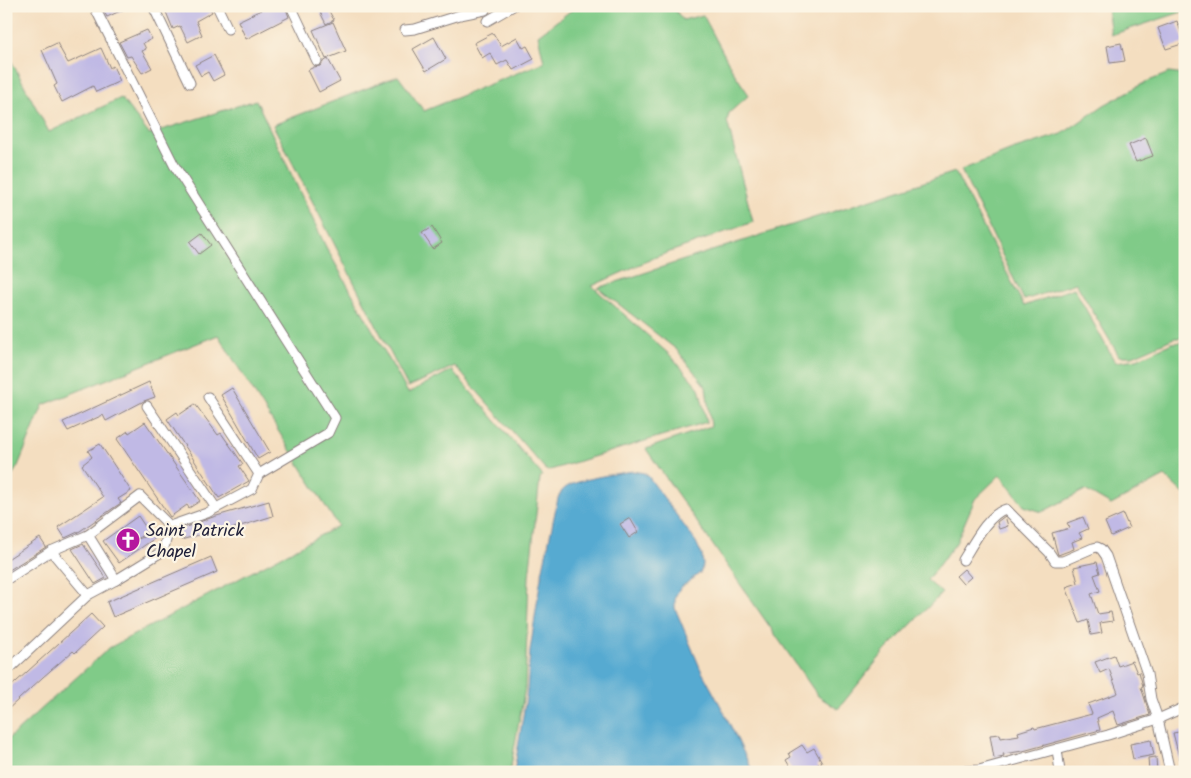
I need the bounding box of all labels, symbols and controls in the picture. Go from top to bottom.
place label: Saint Patrick Chapel [146,517,244,567]
church icon: Saint Patrick Chapel [115,527,141,553]

